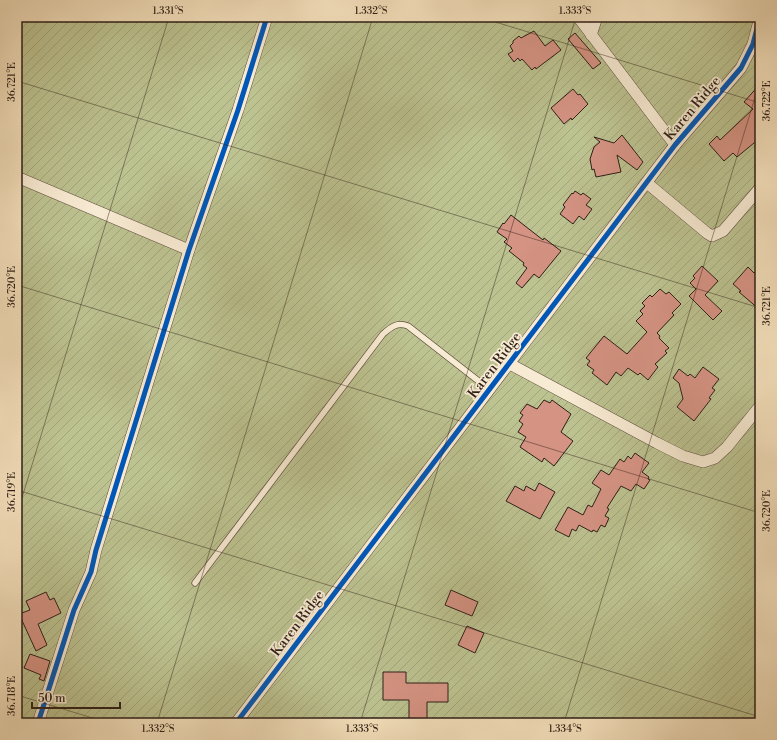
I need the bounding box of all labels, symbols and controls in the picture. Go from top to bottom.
text: 1.331°S [152,5,184,17]
text: 1.332°S [355,5,388,17]
text: 1.333°S [559,5,592,17]
text: 36.721°E [6,62,18,102]
street label: Karen Ridge [661,73,725,144]
text: 36.722°E [761,81,773,121]
text: 36.720°E [6,266,18,308]
text: 36.721°E [761,286,773,326]
street label: Karen Ridge [464,329,526,402]
text: 36.719°E [6,472,18,512]
text: 36.720°E [761,490,773,532]
street label: Karen Ridge [267,587,329,660]
text: 36.718°E [6,676,18,716]
scale bar [32,684,120,710]
text: 50 m [38,691,66,706]
text: 1.332°S [142,723,175,735]
text: 1.333°S [346,723,379,735]
text: 1.334°S [548,723,582,735]

